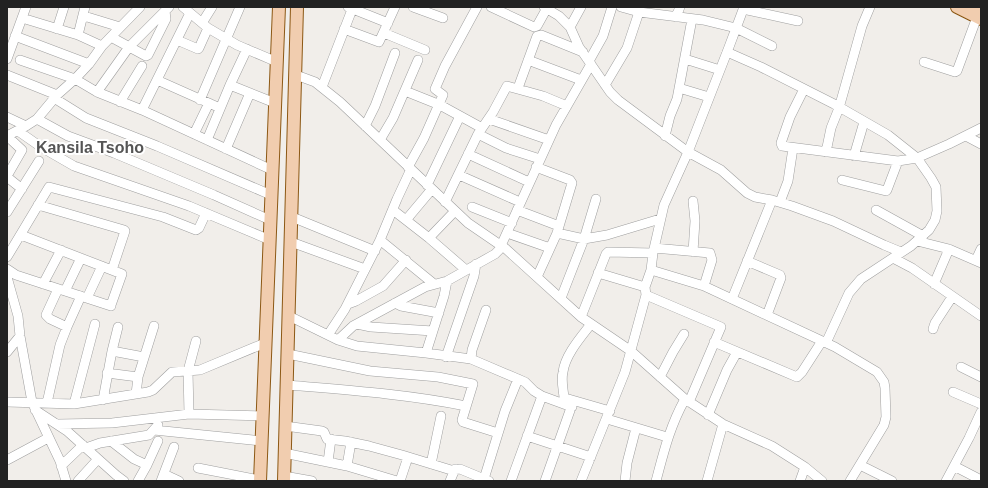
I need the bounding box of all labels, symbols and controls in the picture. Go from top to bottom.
district label: Kansila Tsoho [36,139,144,156]

